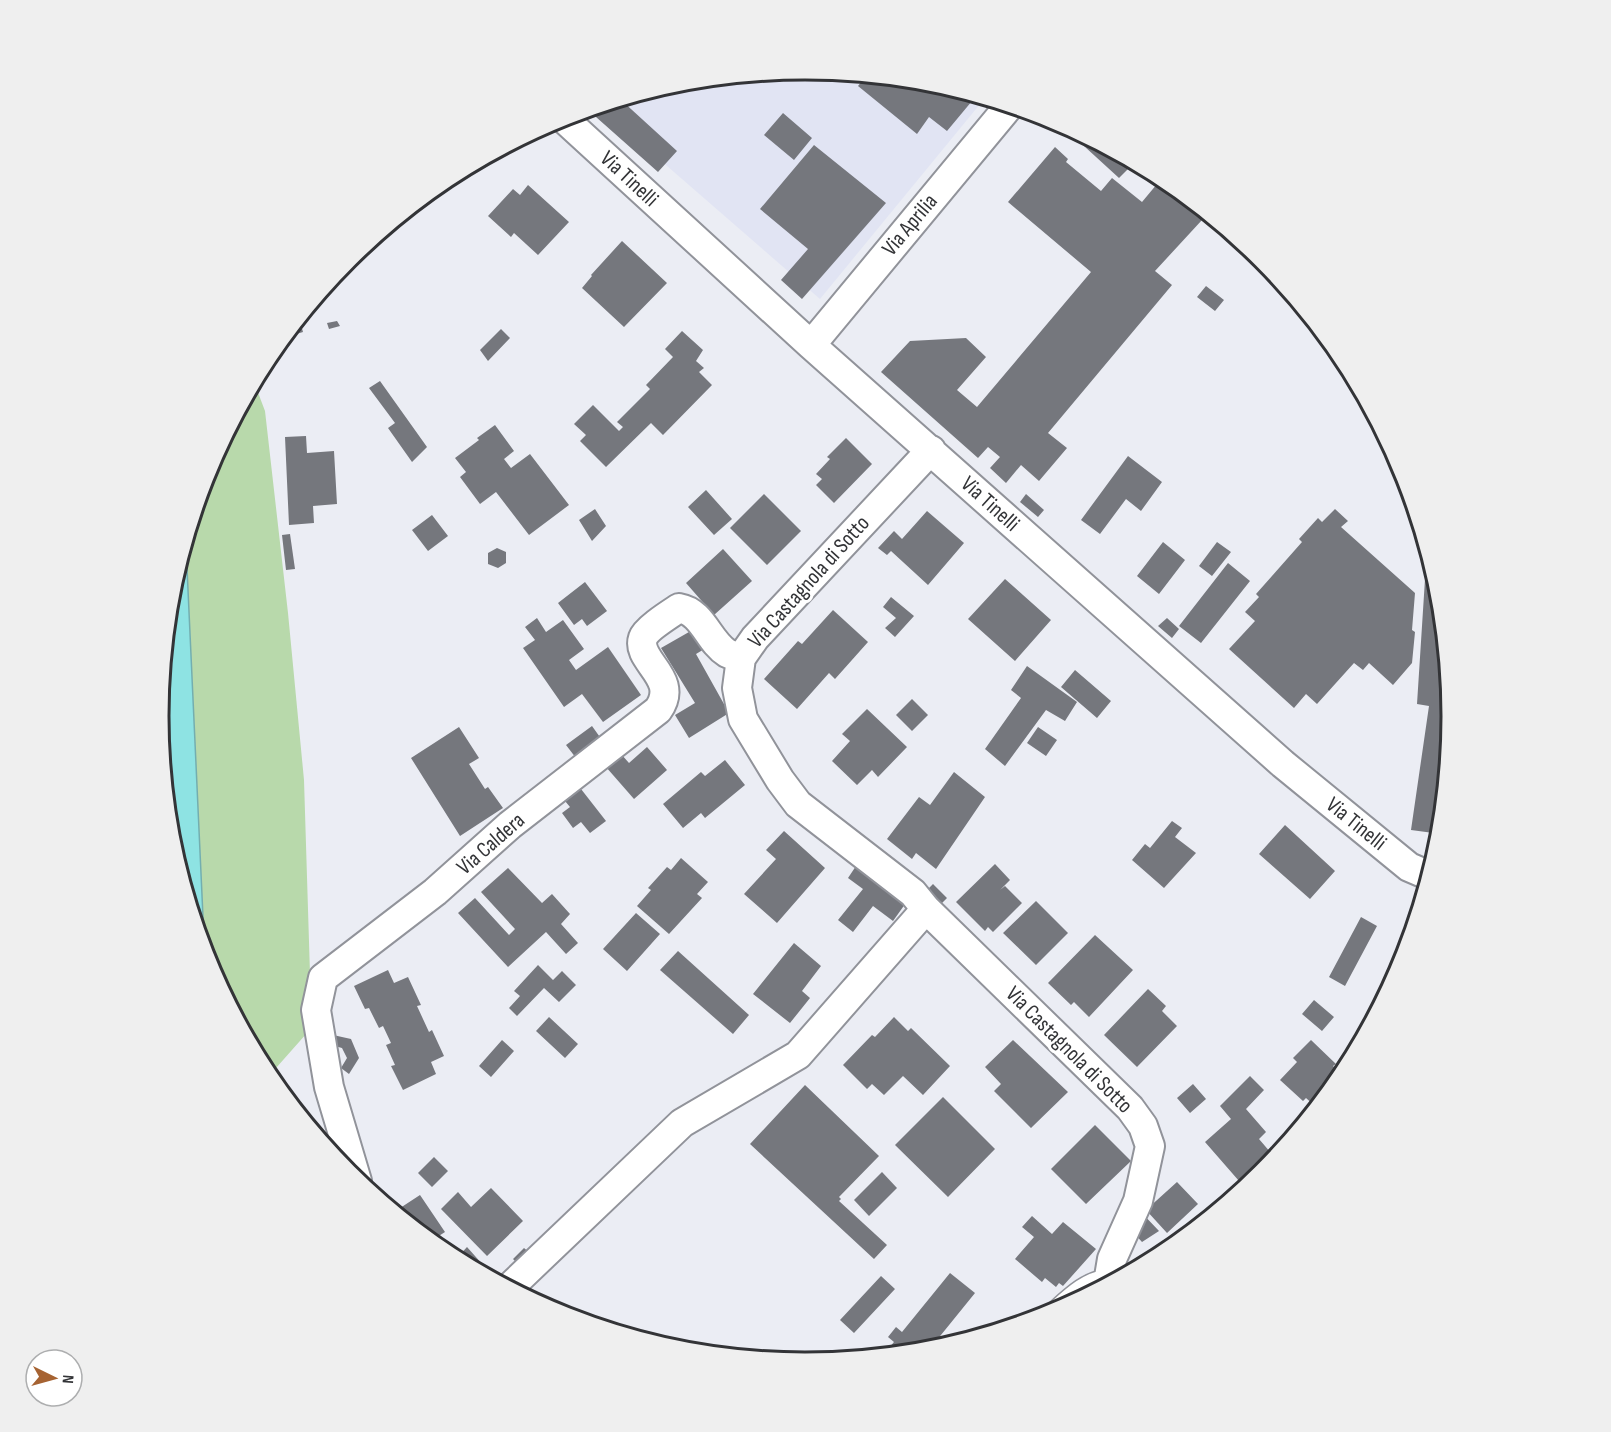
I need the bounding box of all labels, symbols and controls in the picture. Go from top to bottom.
street label: Via Tinelli [594,145,664,213]
street label: Via Aprilia [876,189,944,261]
street label: Via Tinelli [955,471,1025,537]
street label: Via Castagnola di Sotto [743,510,875,654]
street label: Via Tinelli [1320,791,1392,857]
street label: Via Caldera [451,807,531,881]
street label: Via Castagnola di Sotto [1000,981,1138,1119]
north arrow [24,1348,84,1408]
text: N [58,1374,77,1384]

